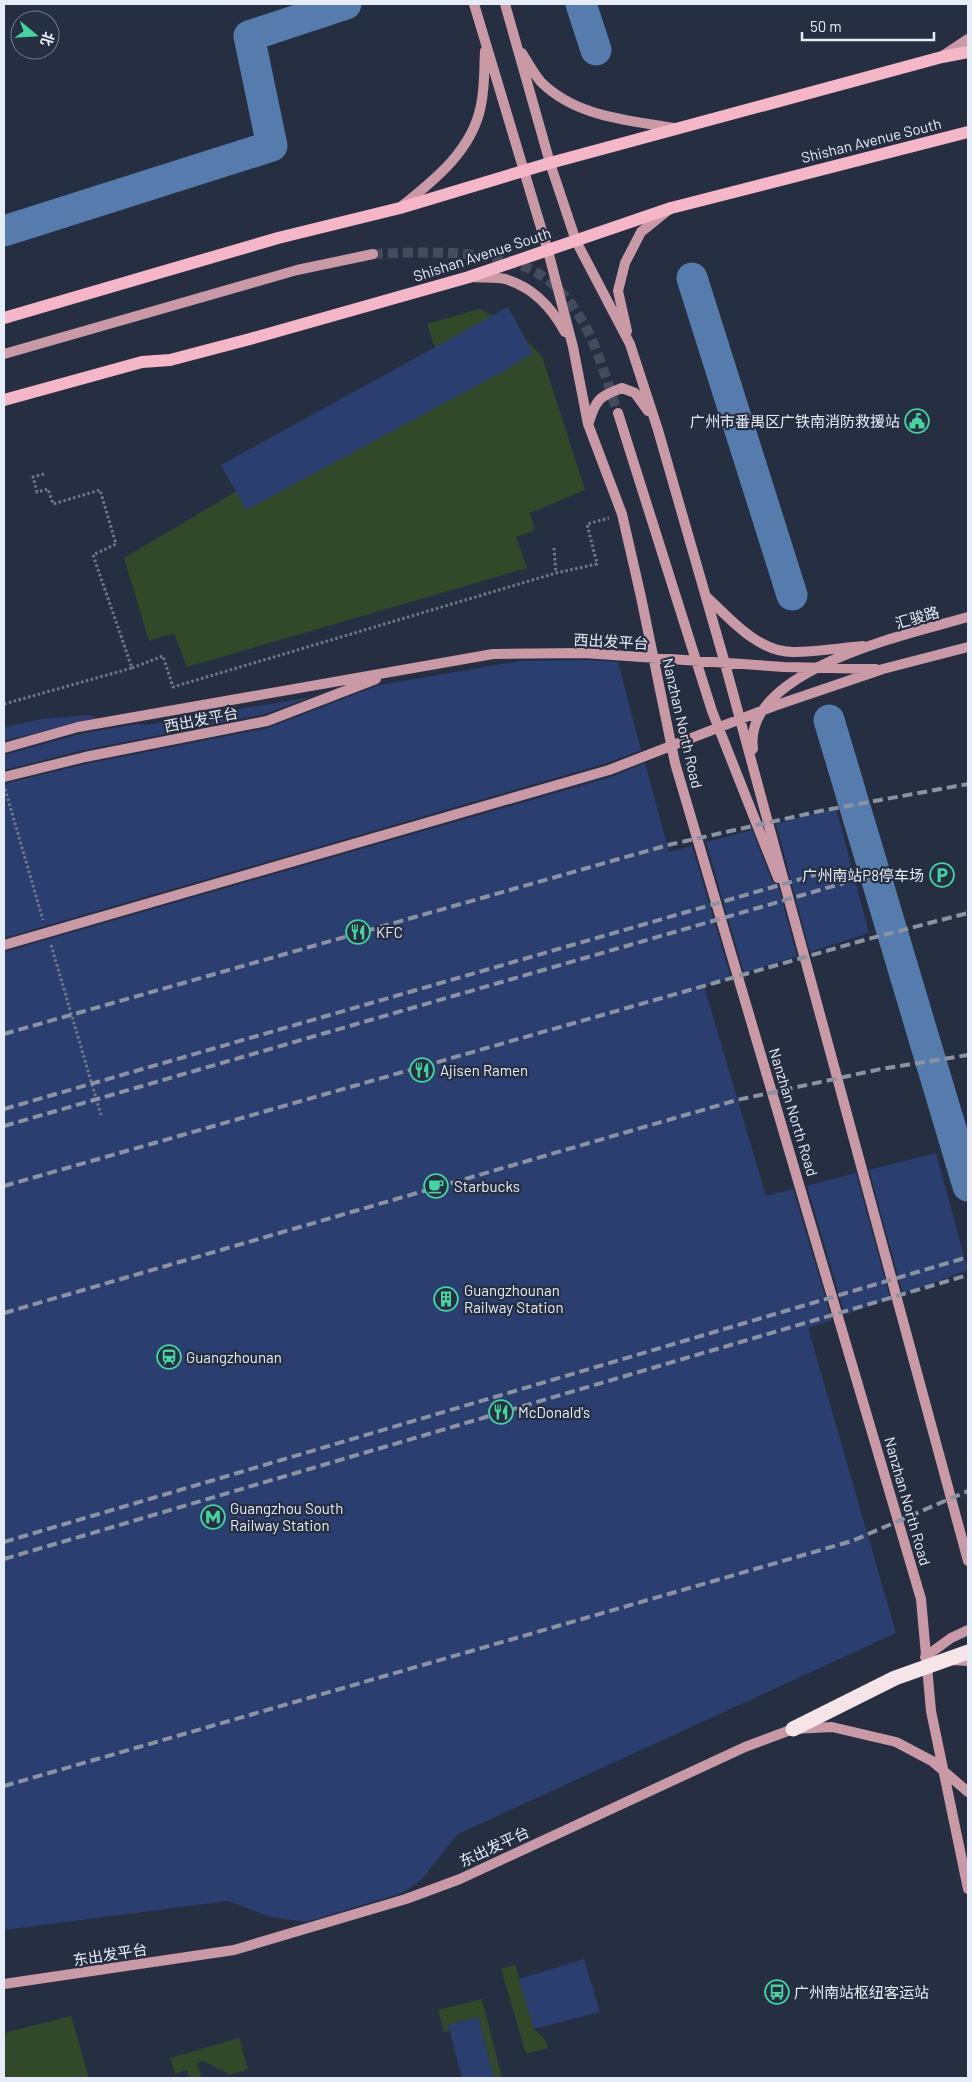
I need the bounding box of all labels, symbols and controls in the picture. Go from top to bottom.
north arrow [10,10,60,60]
scale bar [802,10,934,42]
text: 50 m [810,17,842,35]
text: 北 [38,30,58,48]
street label: Shishan Avenue South [799,114,943,166]
street label: Shishan Avenue South [411,223,553,285]
public building icon: 广州市番禺区广铁南消防救援站 [904,408,930,434]
place label: 广州市番禺区广铁南消防救援站 [690,412,900,430]
street label: 汇骏路 [893,602,941,632]
street label: 西出发平台 [573,630,649,652]
street label: Nanzhan North Road [659,656,707,790]
street label: 西出发平台 [162,703,240,735]
parking icon: 广州南站P8停车场 [929,862,955,888]
place label: 广州南站P8停车场 [802,866,924,884]
restaurant icon: KFC [345,919,371,945]
place label: KFC [376,923,403,941]
street label: Nanzhan North Road [766,1046,822,1178]
restaurant icon: Ajisen Ramen [409,1057,435,1083]
place label: Ajisen Ramen [440,1061,528,1079]
cafe icon: Starbucks [423,1173,449,1199]
place label: Starbucks [454,1177,520,1195]
place label: Guangzhounan Railway Station [464,1281,564,1316]
building icon: Guangzhounan Railway Station [433,1286,459,1312]
station icon: Guangzhounan [156,1344,182,1370]
place label: Guangzhounan [186,1348,282,1366]
restaurant icon: McDonald's [488,1399,514,1425]
place label: McDonald's [518,1403,590,1421]
street label: Nanzhan North Road [881,1435,935,1567]
place label: Guangzhou South Railway Station [230,1499,343,1534]
metro station icon: Guangzhou South Railway Station [200,1504,226,1530]
street label: 东出发平台 [456,1822,532,1870]
street label: 东出发平台 [72,1939,148,1969]
bus stop icon: 广州南站枢纽客运站 [764,1979,790,2005]
place label: 广州南站枢纽客运站 [794,1983,929,2001]

